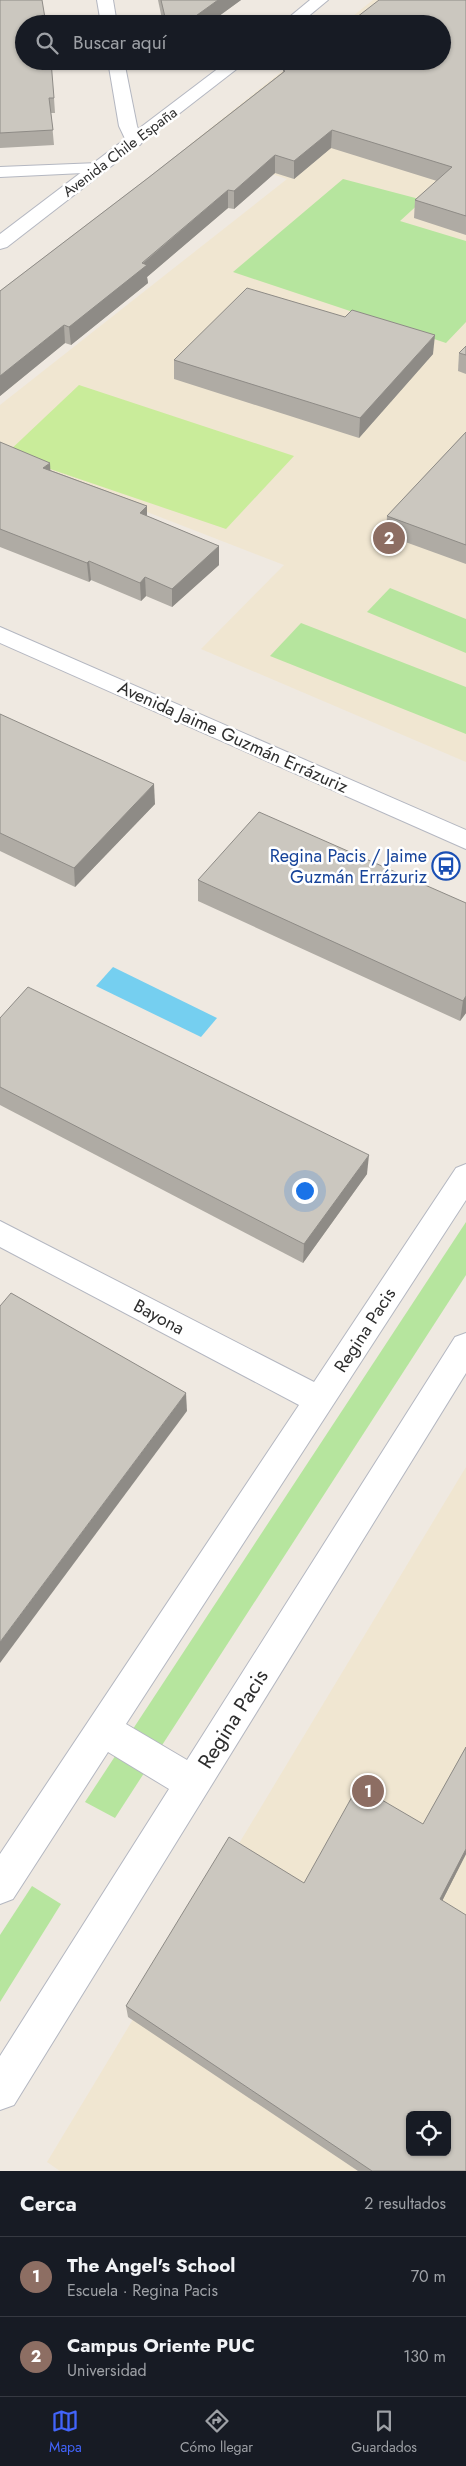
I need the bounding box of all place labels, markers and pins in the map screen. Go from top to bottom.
pin: 2 [373,519,405,557]
place label: Regina Pacis / Jaime Guzmán Errázuriz [270,843,428,890]
bus stop icon: Regina Pacis / Jaime Guzmán Errázuriz [431,851,461,881]
pin: 1 [352,1772,384,1810]

